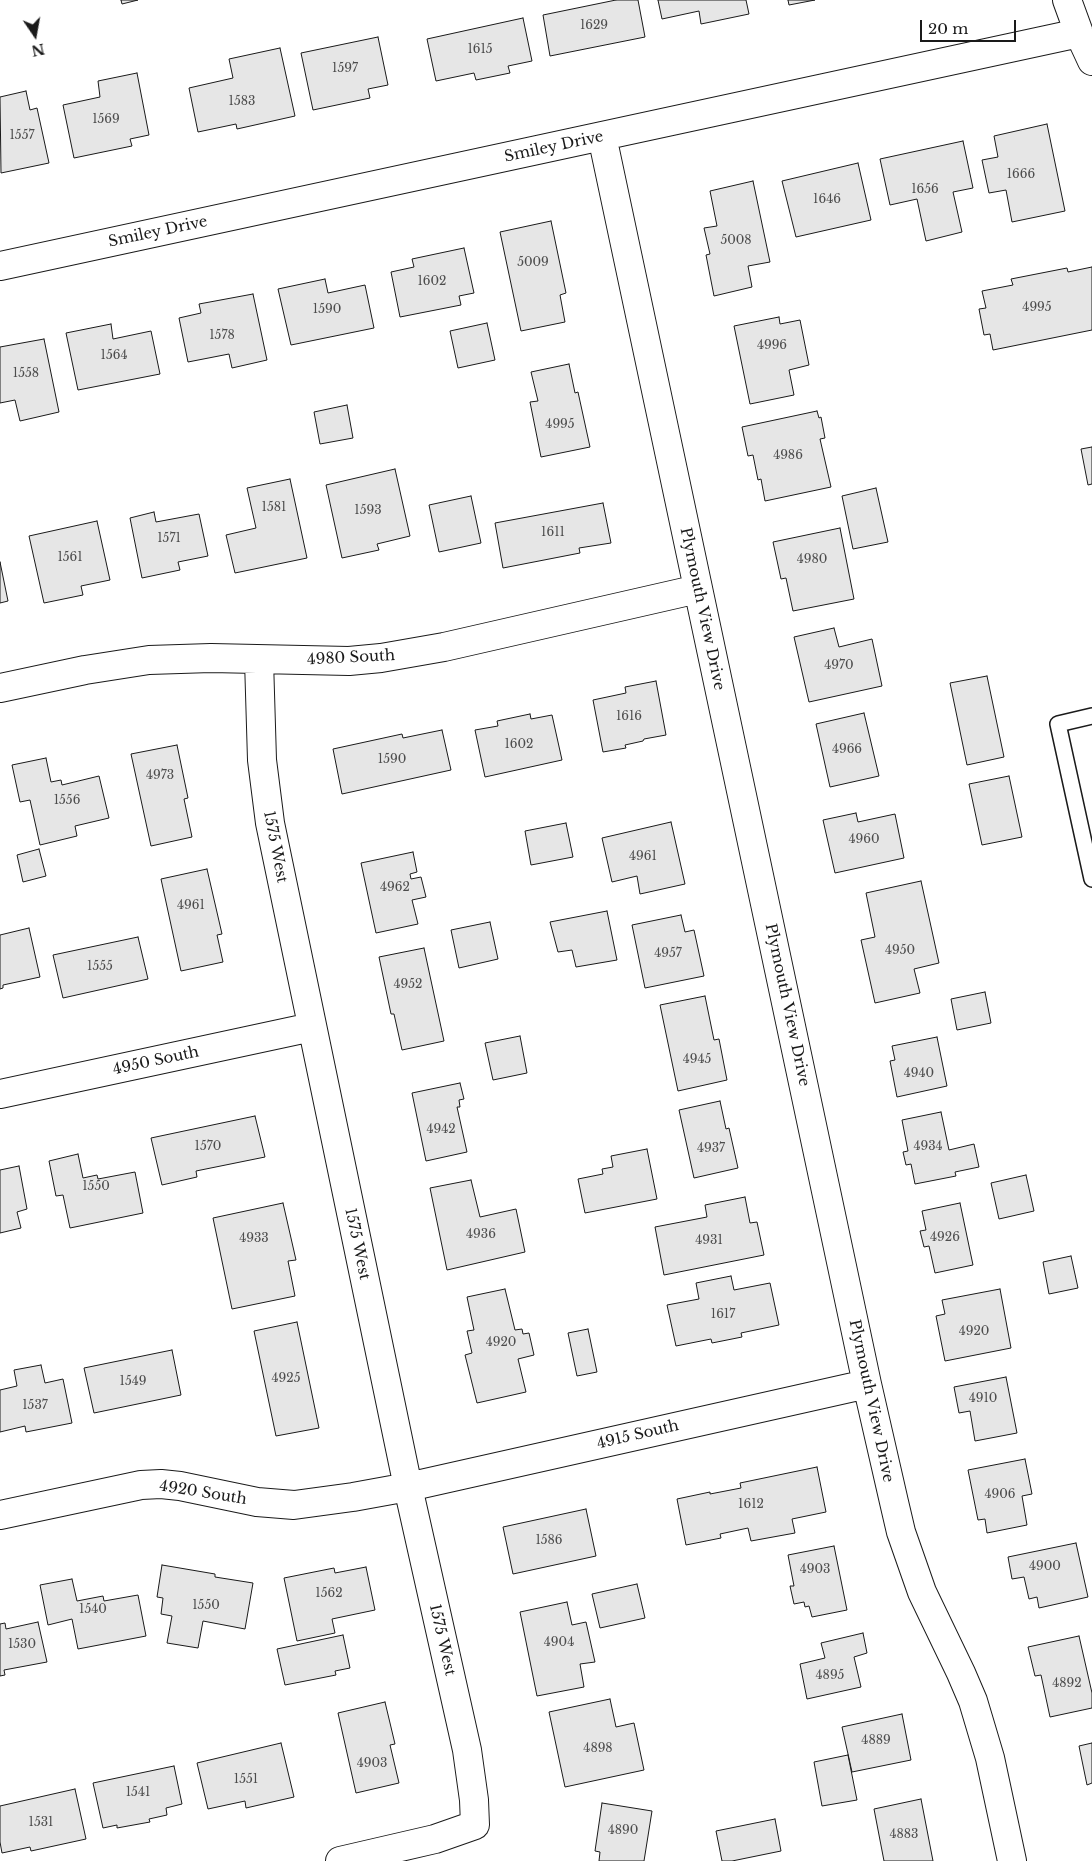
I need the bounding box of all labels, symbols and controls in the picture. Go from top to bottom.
north arrow [10,10,60,60]
scale bar [922,10,1018,42]
house number: 1629 [580,19,608,33]
text: 20 m [928,19,968,38]
text: N [30,39,46,60]
house number: 1615 [467,43,493,57]
house number: 1597 [332,62,358,76]
house number: 1583 [229,95,255,109]
house number: 1569 [92,113,120,127]
street label: Smiley Drive [503,128,605,166]
house number: 1557 [9,129,35,143]
house number: 1666 [1007,168,1035,182]
house number: 1656 [911,183,939,197]
house number: 1646 [813,193,841,207]
street label: Smiley Drive [107,213,209,251]
house number: 5008 [720,234,752,248]
house number: 5009 [517,256,549,270]
house number: 1602 [417,275,447,289]
house number: 4995 [1022,301,1052,315]
house number: 1590 [313,303,341,317]
house number: 1578 [209,329,235,343]
house number: 4996 [757,339,787,353]
house number: 1564 [101,349,127,363]
house number: 1558 [13,367,39,381]
house number: 4995 [545,418,575,432]
house number: 4986 [773,449,803,463]
house number: 1581 [262,501,286,515]
house number: 1593 [354,504,382,518]
house number: 1611 [541,526,565,540]
street label: Plymouth View Drive [676,526,728,692]
house number: 1571 [157,532,181,546]
house number: 1561 [57,551,83,565]
house number: 4980 [797,553,827,567]
street label: 4980 South [307,647,395,669]
house number: 4970 [824,659,854,673]
house number: 1616 [616,710,642,724]
house number: 1602 [504,738,534,752]
house number: 4966 [832,743,862,757]
house number: 1590 [378,753,406,767]
house number: 4973 [146,769,174,783]
house number: 1556 [54,794,80,808]
street label: 1575 West [259,809,291,885]
house number: 4960 [848,833,880,847]
house number: 4961 [629,850,657,864]
house number: 4962 [380,881,410,895]
house number: 4961 [177,899,205,913]
street label: Plymouth View Drive [761,922,813,1088]
house number: 4950 [885,944,915,958]
house number: 4957 [654,947,682,961]
house number: 1555 [87,960,113,974]
house number: 4952 [394,978,422,992]
street label: 4950 South [111,1043,201,1079]
house number: 4945 [683,1053,711,1067]
house number: 4940 [904,1067,934,1081]
house number: 4942 [426,1123,456,1137]
house number: 1570 [195,1140,221,1154]
house number: 4934 [913,1140,943,1154]
house number: 4937 [697,1142,725,1156]
house number: 1550 [82,1180,110,1194]
street label: 1575 West [341,1206,373,1282]
house number: 4936 [466,1228,496,1242]
house number: 4926 [930,1231,960,1245]
house number: 4933 [239,1232,269,1246]
house number: 4931 [695,1234,723,1248]
house number: 1617 [711,1308,735,1322]
street label: Plymouth View Drive [845,1318,897,1484]
house number: 4920 [959,1325,989,1339]
house number: 4920 [486,1336,516,1350]
house number: 4925 [272,1372,300,1386]
house number: 1549 [120,1375,146,1389]
house number: 4910 [969,1392,997,1406]
house number: 1537 [22,1399,48,1413]
street label: 4915 South [595,1417,681,1453]
street label: 4920 South [158,1477,248,1509]
house number: 4906 [984,1488,1016,1502]
house number: 1612 [738,1498,764,1512]
house number: 1586 [535,1534,563,1548]
house number: 4900 [1029,1560,1061,1574]
house number: 4903 [800,1563,830,1577]
house number: 1562 [315,1587,343,1601]
house number: 1550 [192,1599,220,1613]
street label: 1575 West [425,1602,459,1678]
house number: 1540 [79,1603,107,1617]
house number: 4904 [544,1636,574,1650]
house number: 1530 [8,1638,36,1652]
house number: 4895 [816,1669,844,1683]
house number: 4892 [1052,1677,1082,1691]
house number: 4889 [861,1734,891,1748]
house number: 4898 [583,1742,613,1756]
house number: 4903 [357,1757,387,1771]
house number: 1551 [234,1773,258,1787]
house number: 1541 [126,1786,150,1800]
house number: 1531 [29,1816,53,1830]
house number: 4890 [608,1824,638,1838]
house number: 4883 [890,1828,918,1842]

